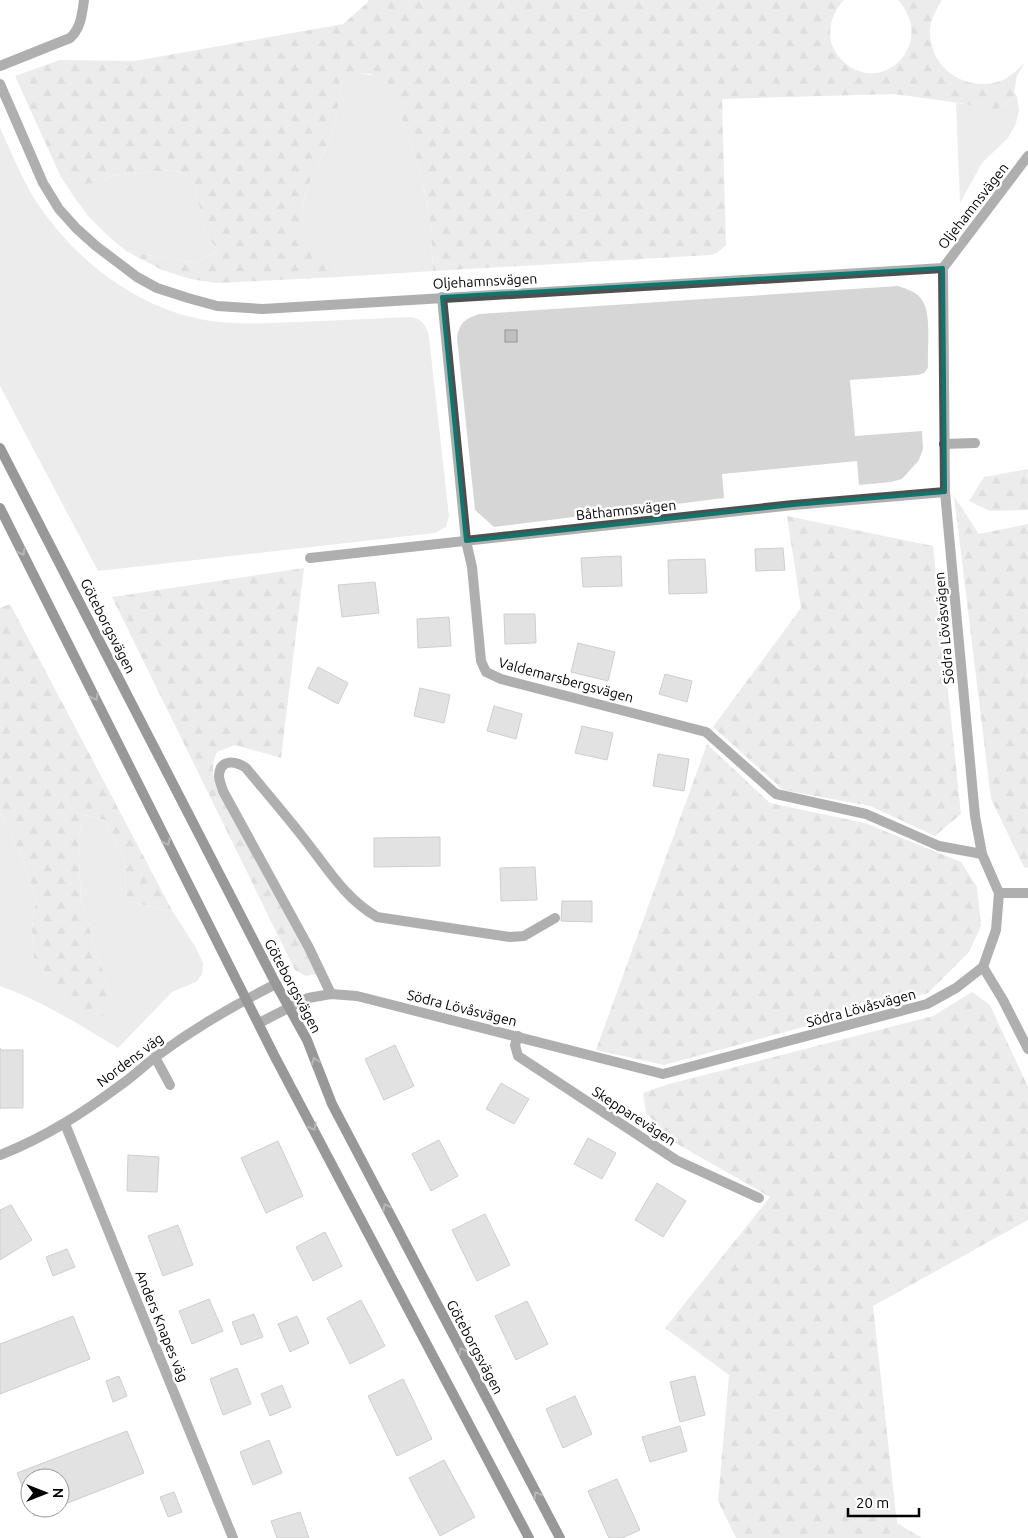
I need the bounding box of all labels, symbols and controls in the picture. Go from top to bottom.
street label: Oljehamnsvägen [934,160,1012,252]
street label: Oljehamnsvägen [432,270,538,292]
street label: Båthamnsvägen [575,497,677,523]
one-way arrow [16,546,26,555]
street label: Södra Lövåsvägen [931,571,957,685]
street label: Göteborgsvägen [77,576,139,676]
street label: Valdemarsbergsvägen [497,654,635,706]
one-way arrow [89,692,99,701]
one-way arrow [161,837,171,846]
street label: Göteborgsvägen [261,936,325,1036]
street label: Södra Lövåsvägen [805,986,917,1030]
street label: Södra Lövåsvägen [405,987,519,1029]
street label: Nordens väg [94,1030,166,1090]
one-way arrow [311,1057,321,1066]
street label: Skepparevägen [589,1083,679,1149]
one-way arrow [307,1122,317,1131]
one-way arrow [382,1204,392,1213]
street label: Anders Knapes väg [132,1268,192,1384]
street label: Göteborgsvägen [443,1297,507,1397]
one-way arrow [458,1347,468,1356]
north arrow [20,1468,70,1518]
scale bar [848,1486,919,1518]
text: N [50,1488,66,1498]
one-way arrow [533,1491,543,1500]
text: 20 m [856,1494,889,1511]

